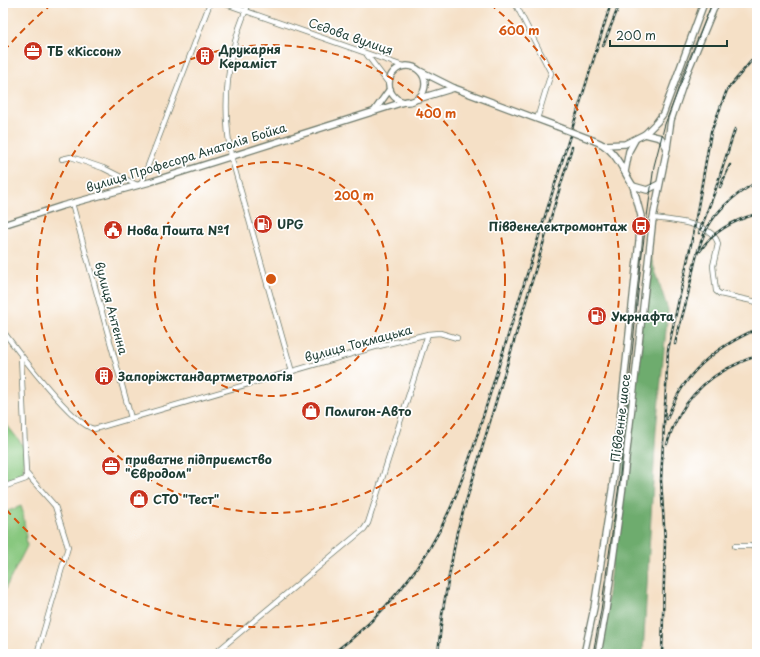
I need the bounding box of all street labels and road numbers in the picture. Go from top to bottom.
street label: Сєдова вулиця [306,13,396,59]
street label: вулиця Професора Анатолія Бойка [84,118,289,196]
street label: вулиця Антенна [91,260,133,357]
street label: вулиця Токмацька [302,320,414,366]
street label: Південне шосе [606,372,634,463]

